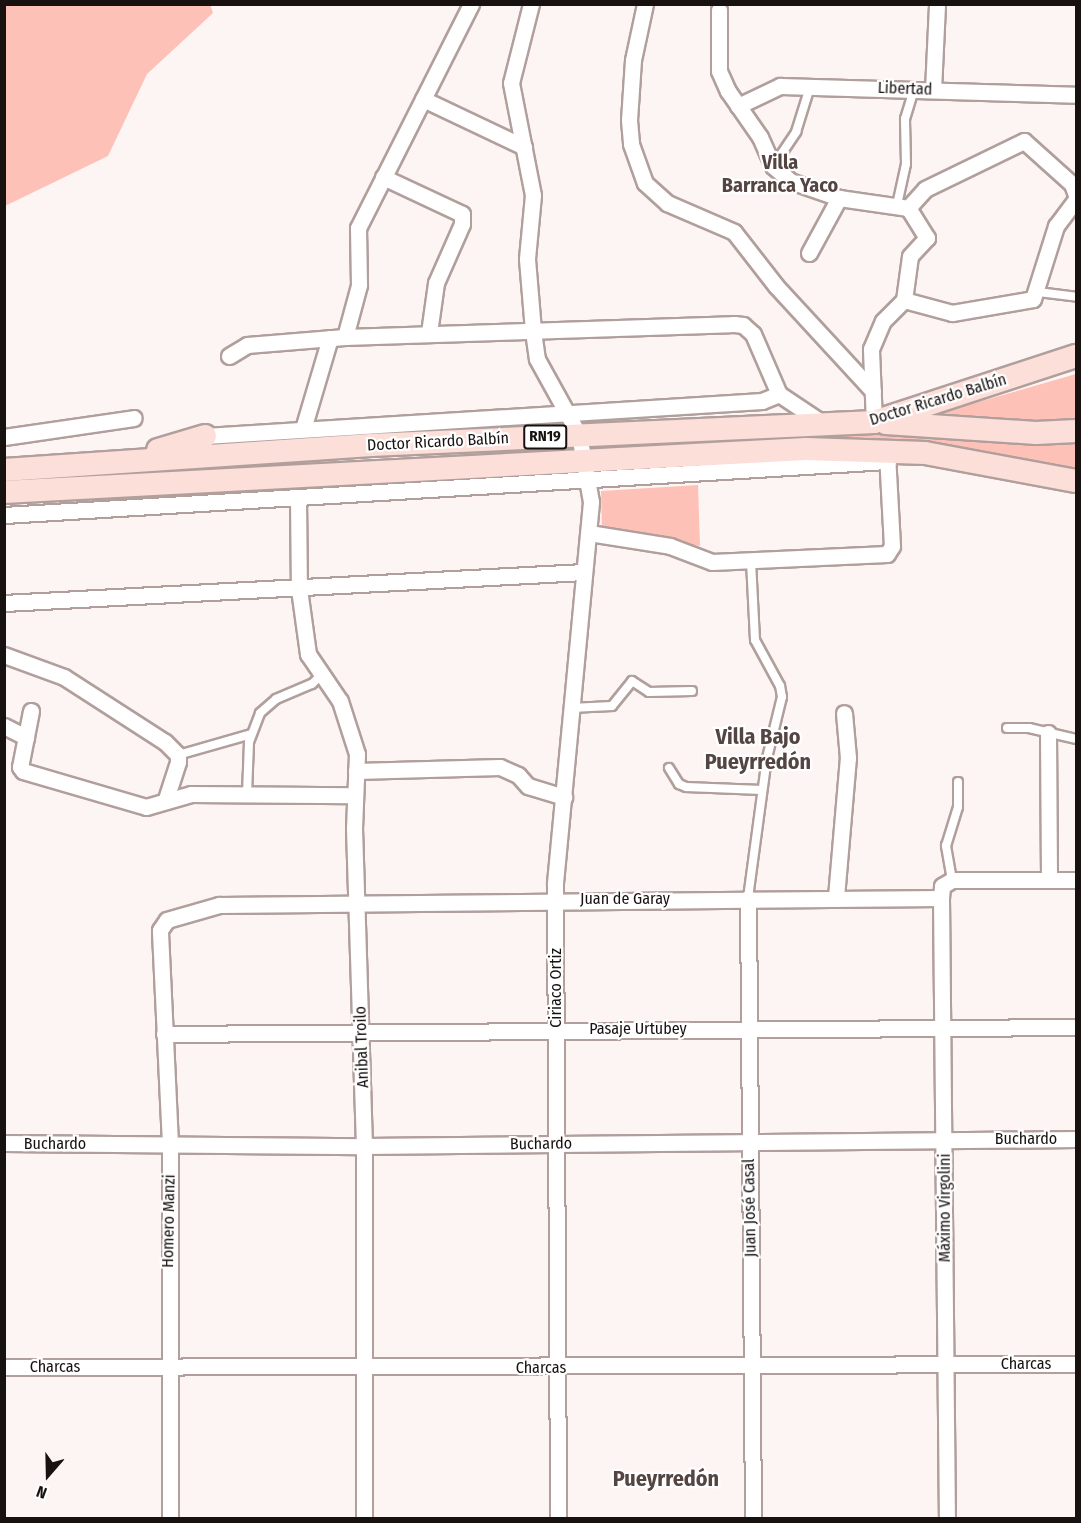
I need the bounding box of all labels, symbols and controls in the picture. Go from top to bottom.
street label: Libertad [877,78,933,100]
district label: Villa Barranca Yaco [722,151,838,198]
street label: Doctor Ricardo Balbín [867,370,1009,430]
road number: RN19 [522,425,568,449]
street label: Doctor Ricardo Balbín [367,429,509,455]
district label: Villa Bajo Pueyrredón [705,723,811,774]
street label: Juan de Garay [580,889,670,909]
street label: Ciriaco Ortiz [546,948,566,1028]
street label: Anibal Troilo [351,1006,373,1088]
street label: Pasaje Urtubey [589,1019,687,1039]
street label: Buchardo [995,1129,1057,1149]
street label: Buchardo [24,1134,86,1154]
street label: Buchardo [510,1134,572,1154]
street label: Máximo Virgolini [935,1154,955,1262]
street label: Juan José Casal [740,1159,760,1257]
street label: Homero Manzi [159,1174,179,1268]
street label: Charcas [1001,1354,1051,1374]
street label: Charcas [30,1357,80,1377]
street label: Charcas [516,1358,566,1378]
north arrow [18,1445,78,1505]
district label: Pueyrredón [613,1466,719,1492]
text: N [34,1482,49,1503]

